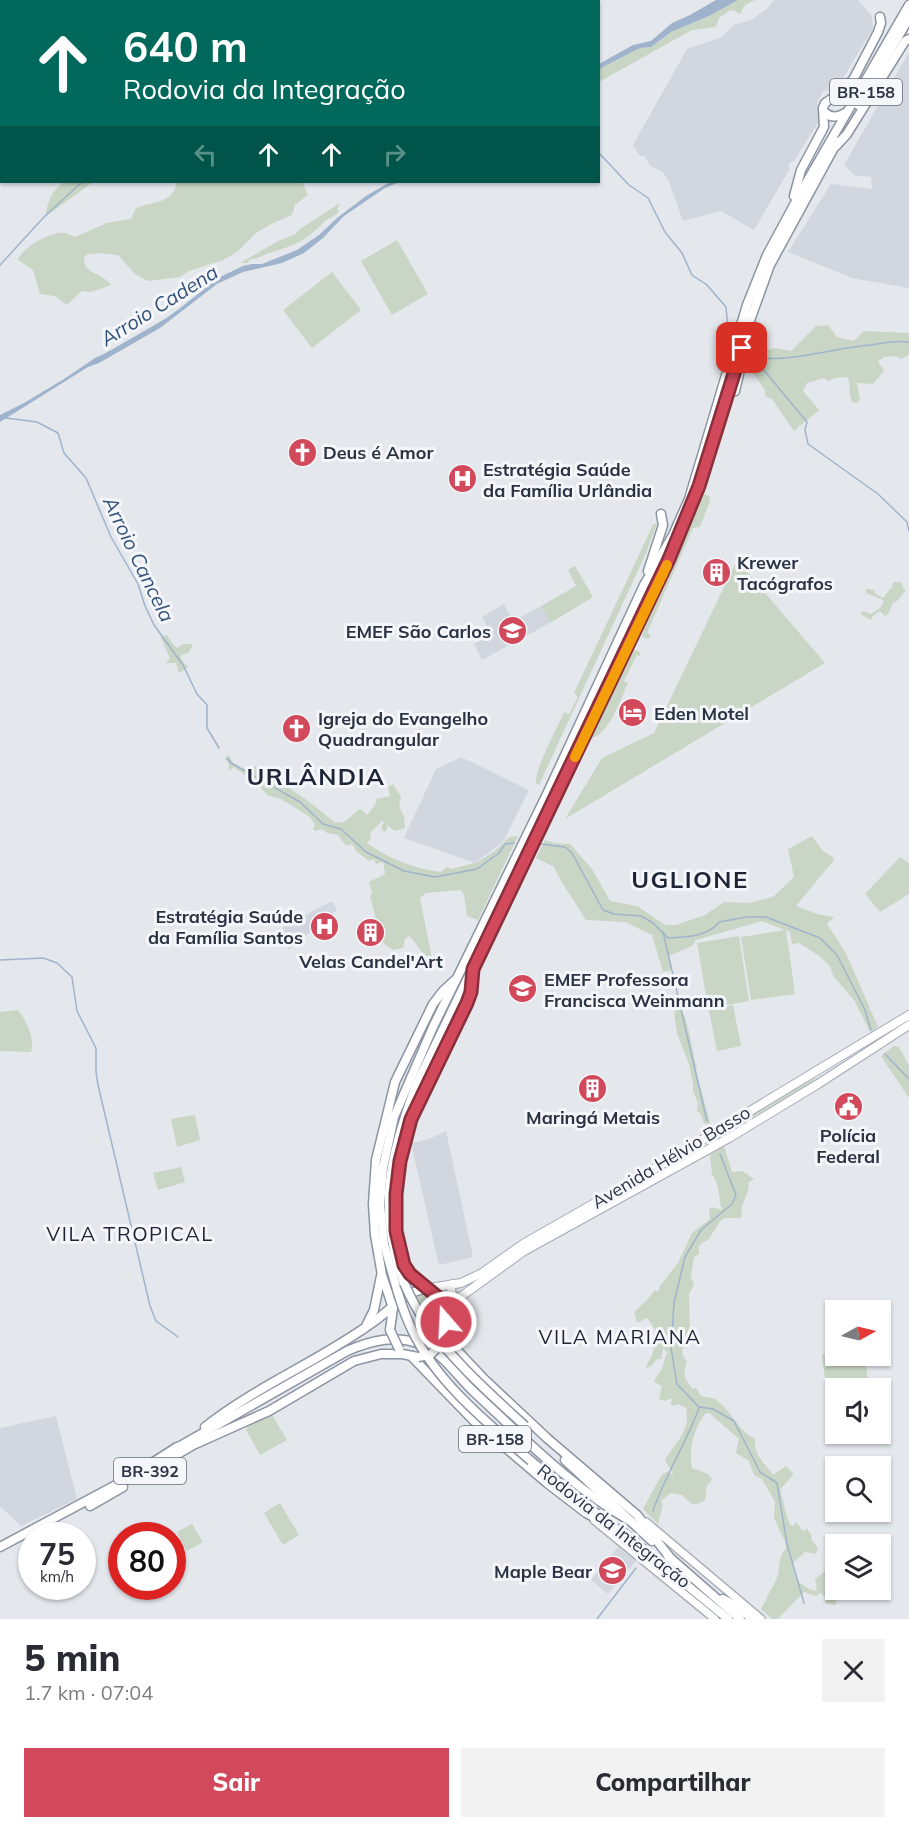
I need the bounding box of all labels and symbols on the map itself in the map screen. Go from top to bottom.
road number: BR-158 [830,79,902,105]
water label: Arroio Cadena [95,259,222,352]
pin [716,322,767,373]
church icon: Deus é Amor [286,436,318,468]
place label: Deus é Amor [323,441,434,464]
place label: Estratégia Saúde da Família Urlândia [483,458,652,502]
hospital icon: Estratégia Saúde da Família Urlândia [446,463,478,495]
water label: Arroio Cancela [97,491,180,626]
place label: Krewer Tacógrafos [737,551,833,595]
building icon: Krewer Tacógrafos [700,556,732,588]
school or university icon: EMEF São Carlos [496,615,528,647]
place label: EMEF São Carlos [346,620,491,643]
hotel icon: Eden Motel [617,697,649,729]
place label: Eden Motel [654,702,749,725]
place label: Igreja do Evangelho Quadrangular [318,707,488,751]
church icon: Igreja do Evangelho Quadrangular [281,712,313,744]
district label: URLÂNDIA [247,761,385,791]
district label: UGLIONE [631,864,749,894]
place label: Estratégia Saúde da Família Santos [148,905,303,949]
hospital icon: Estratégia Saúde da Família Santos [308,910,340,942]
building icon: Velas Candel'Art [355,916,387,948]
place label: Velas Candel'Art [298,950,443,973]
place label: EMEF Professora Francisca Weinmann [544,968,725,1012]
school or university icon: EMEF Professora Francisca Weinmann [507,973,539,1005]
building icon: Maringá Metais [577,1072,609,1104]
public building icon: Polícia Federal [832,1090,864,1122]
street label: Avenida Hélvio Basso [588,1101,754,1213]
place label: Maringá Metais [526,1106,660,1129]
place label: Polícia Federal [816,1124,880,1168]
district label: VILA TROPICAL [46,1221,214,1246]
position arrow [414,1290,478,1354]
north arrow [825,1300,891,1366]
district label: VILA MARIANA [539,1324,701,1349]
road number: BR-158 [459,1426,531,1452]
road number: BR-392 [114,1458,186,1484]
street label: Rodovia da Integração [533,1459,695,1593]
speed limit sign: 80 [108,1522,186,1600]
school or university icon: Maple Bear [597,1555,629,1587]
place label: Maple Bear [494,1560,593,1583]

